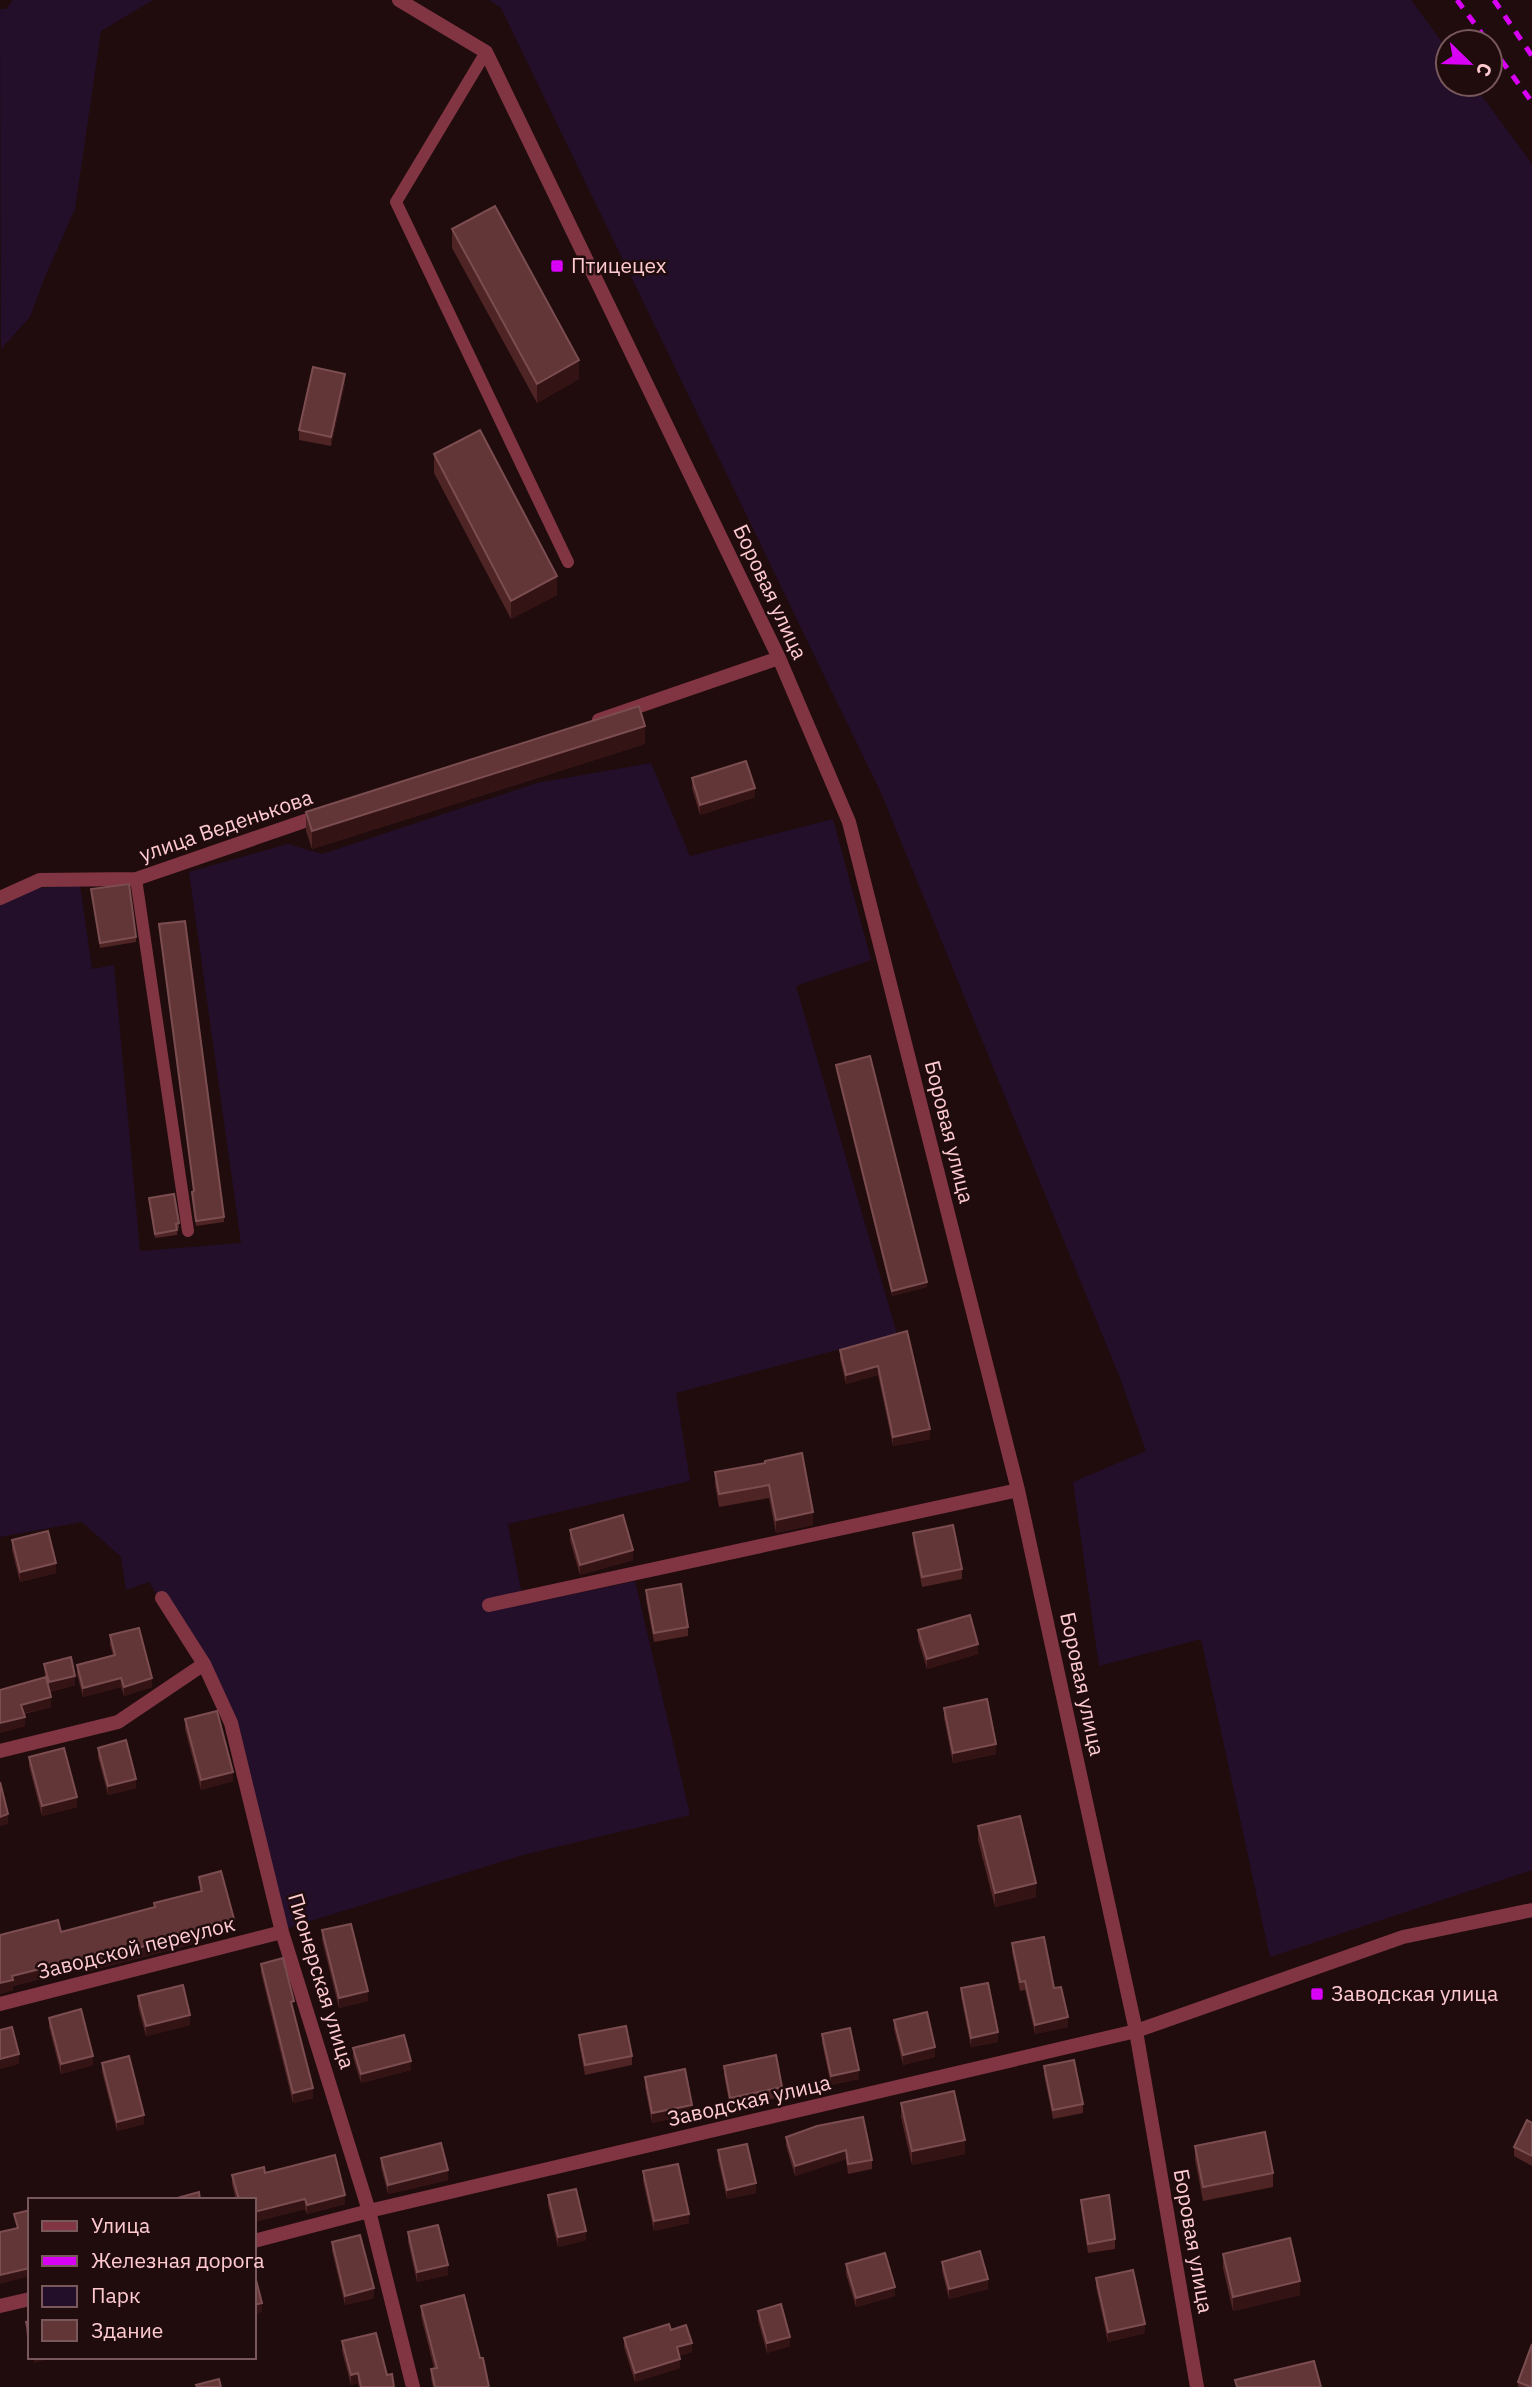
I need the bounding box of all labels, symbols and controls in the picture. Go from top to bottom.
north arrow [1434,28,1504,98]
text: С [1471,59,1498,80]
place label: Птицецех [571,251,667,279]
marker: Птицецех [549,258,565,274]
street label: Боровая улица [727,519,814,664]
street label: улица Веденькова [135,782,316,868]
street label: Боровая улица [919,1057,981,1206]
street label: Боровая улица [1054,1609,1112,1758]
street label: Пионерская улица [282,1889,362,2072]
street label: Заводской переулок [34,1909,238,1985]
place label: Заводская улица [1331,1979,1498,2007]
marker: Заводская улица [1309,1986,1325,2002]
street label: Заводская улица [664,2068,833,2132]
street label: Боровая улица [1167,2166,1220,2315]
legend [28,2198,256,2359]
text: Улица [91,2211,150,2239]
text: Железная дорога [91,2246,264,2274]
text: Парк [91,2281,141,2309]
text: Здание [91,2316,163,2344]

